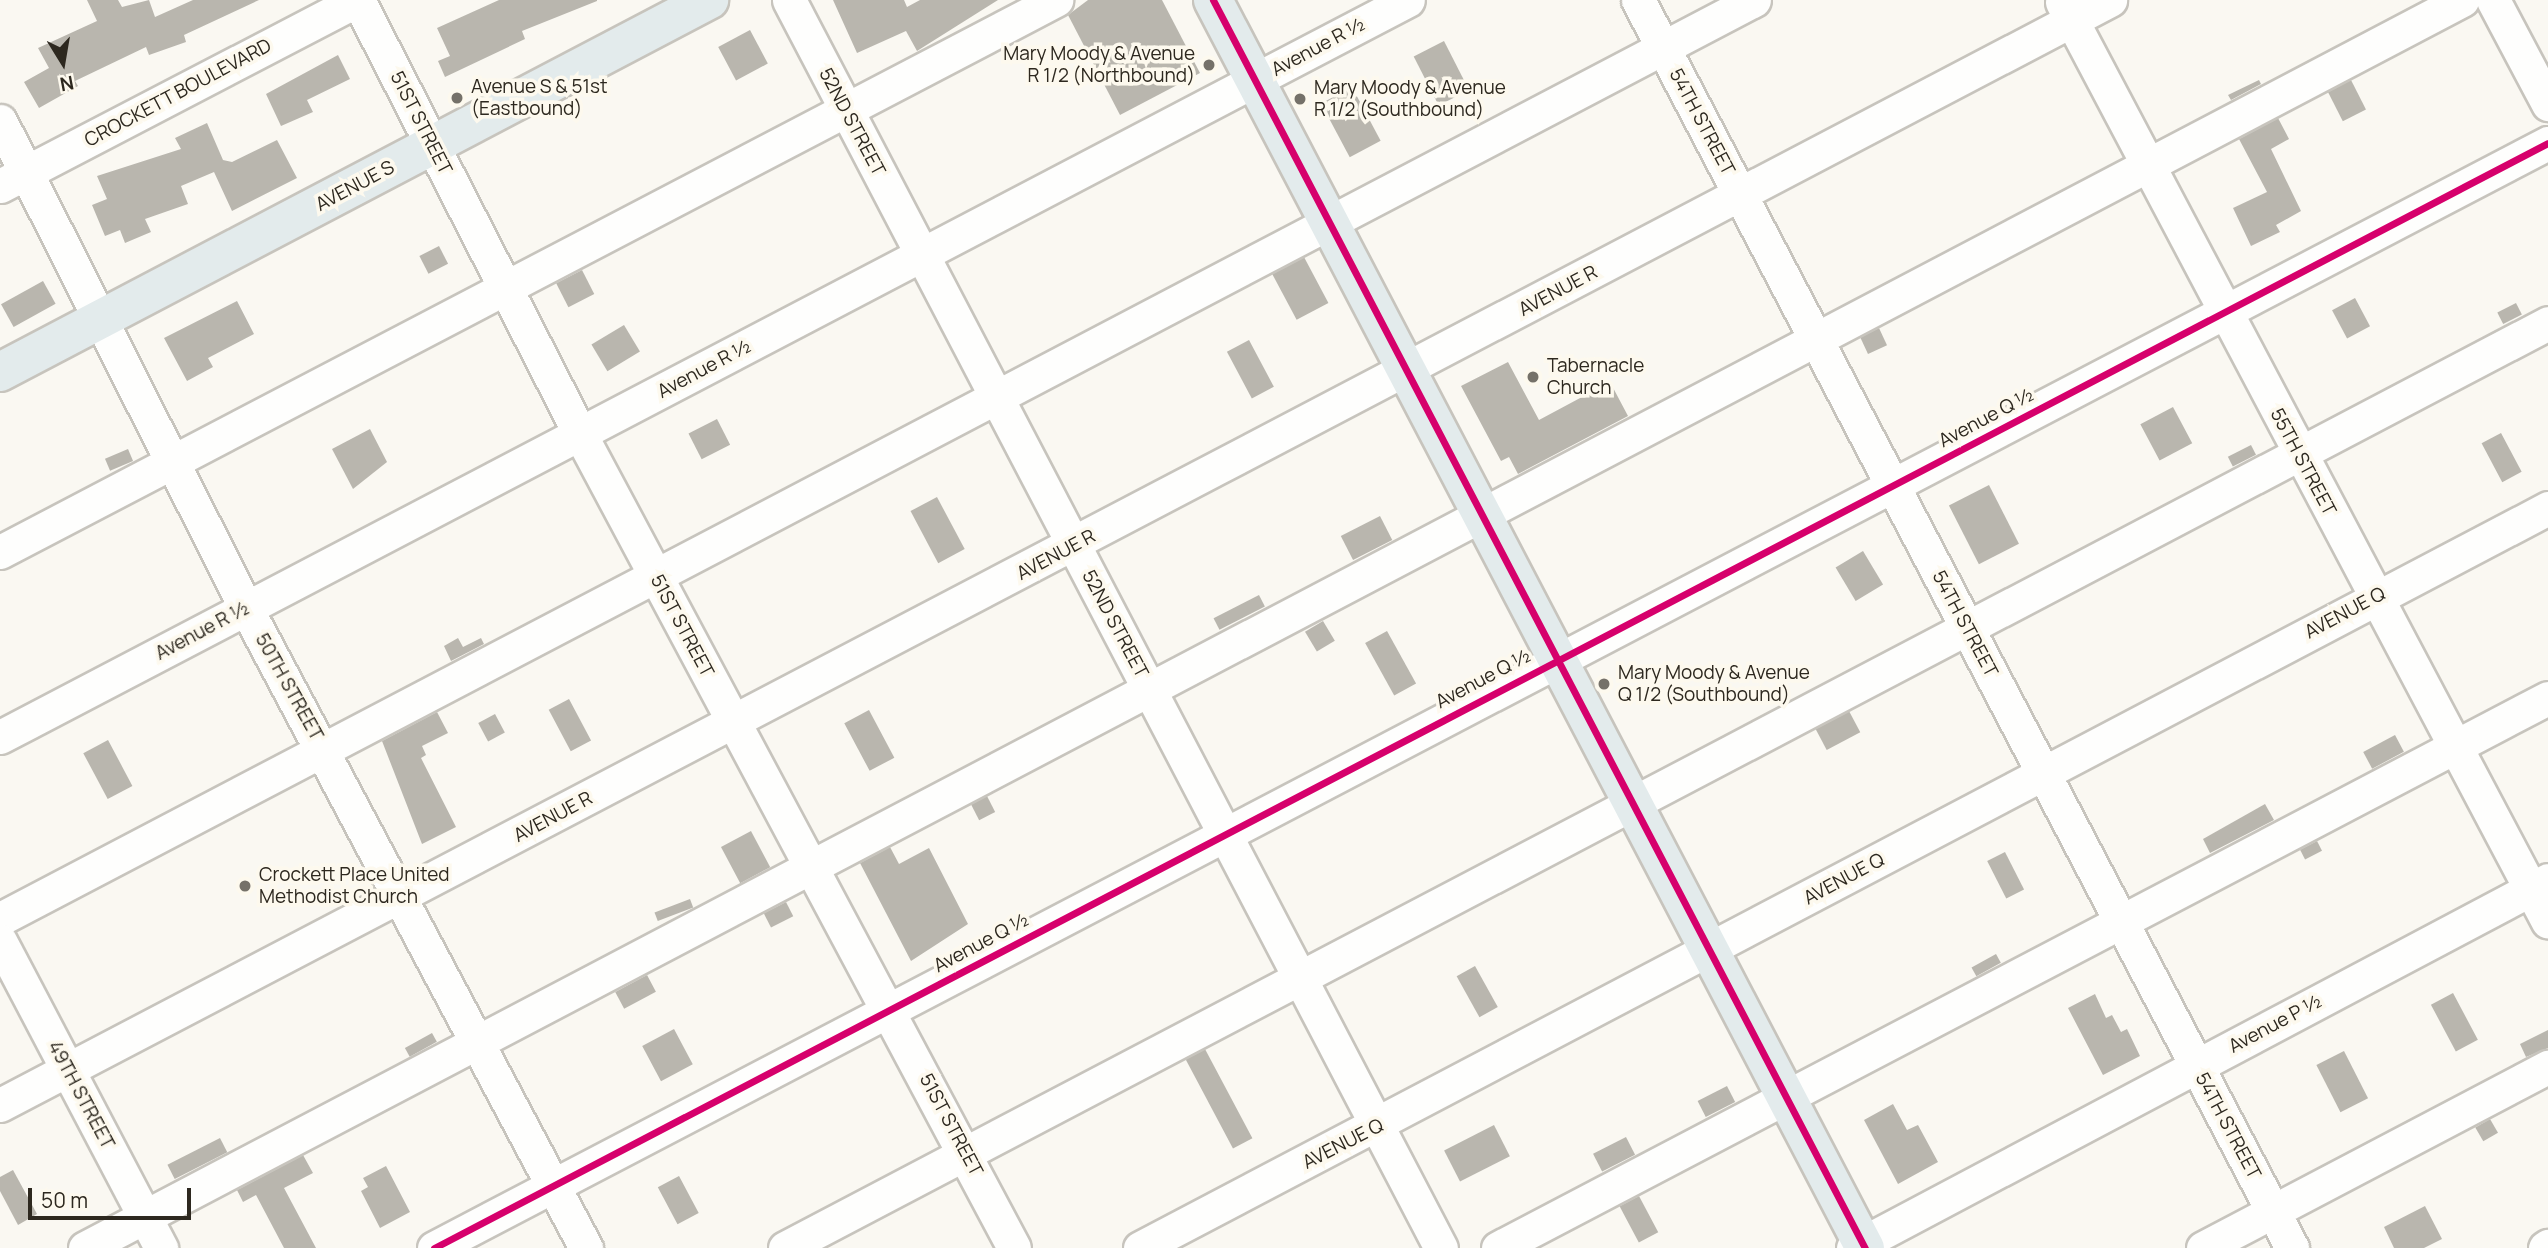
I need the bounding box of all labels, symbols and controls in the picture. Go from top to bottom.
street label: Avenue R ½ [1267,13,1369,81]
north arrow [28,28,98,98]
street label: CROCKETT BOULEVARD [80,34,276,152]
place label: Mary Moody & Avenue R 1/2 (Northbound) [1003,43,1195,87]
marker: Mary Moody & Avenue R 1/2 (Northbound) [1201,57,1217,73]
street label: 52ND STREET [814,64,890,180]
street label: 54TH STREET [1664,65,1740,179]
street label: 51ST STREET [385,67,457,179]
text: N [58,70,76,98]
place label: Avenue S & 51st (Eastbound) [471,76,608,120]
place label: Mary Moody & Avenue R 1/2 (Southbound) [1314,77,1506,121]
marker: Avenue S & 51st (Eastbound) [449,90,465,106]
marker: Mary Moody & Avenue R 1/2 (Southbound) [1292,91,1308,107]
street label: AVENUE S [312,156,398,216]
street label: AVENUE R [1515,261,1601,321]
street label: Avenue R ½ [653,335,755,403]
place label: Tabernacle Church [1547,355,1644,399]
marker: Tabernacle Church [1525,369,1541,385]
street label: Avenue Q ½ [1935,383,2037,453]
street label: 55TH STREET [2265,405,2341,519]
street label: AVENUE R [1013,525,1099,585]
street label: 52ND STREET [1077,566,1153,682]
street label: 54TH STREET [1927,567,2003,681]
street label: 51ST STREET [645,571,719,681]
street label: AVENUE Q [2301,582,2389,644]
street label: Avenue R ½ [151,597,253,665]
street label: 50TH STREET [250,630,328,744]
street label: Avenue Q ½ [1432,644,1534,714]
place label: Mary Moody & Avenue Q 1/2 (Southbound) [1618,662,1810,706]
marker: Mary Moody & Avenue Q 1/2 (Southbound) [1596,676,1612,692]
street label: AVENUE R [510,787,596,847]
street label: AVENUE Q [1800,848,1888,910]
place label: Crockett Place United Methodist Church [259,864,449,908]
marker: Crockett Place United Methodist Church [237,878,253,894]
street label: Avenue Q ½ [930,908,1032,978]
street label: Avenue P ½ [2225,990,2325,1058]
street label: 49TH STREET [43,1037,119,1153]
street label: 54TH STREET [2190,1069,2266,1183]
street label: 51ST STREET [914,1070,988,1180]
street label: AVENUE Q [1299,1114,1387,1174]
scale bar [32,1174,194,1218]
text: 50 m [41,1186,88,1214]

